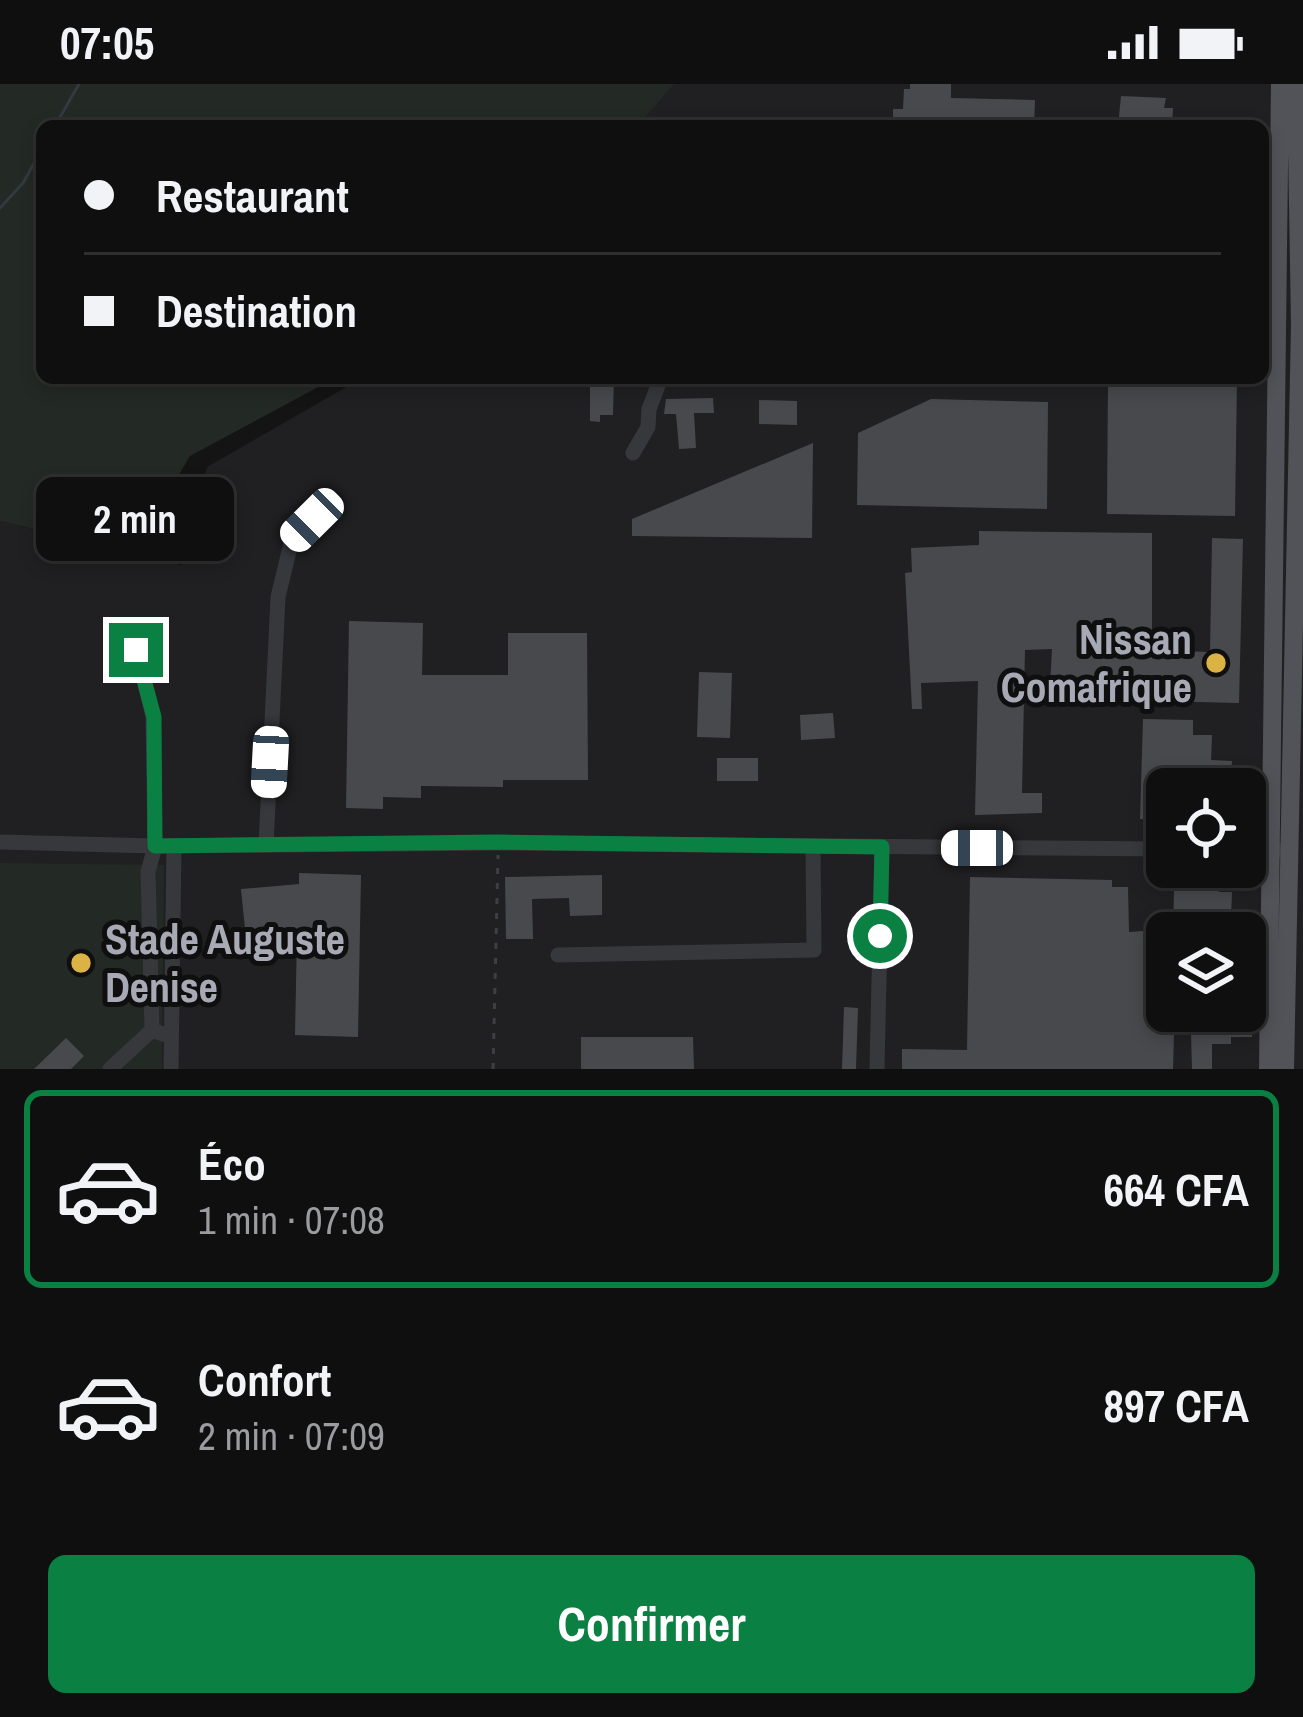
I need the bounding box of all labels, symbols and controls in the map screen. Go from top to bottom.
text: 07:05 [60,12,154,73]
text: Restaurant [156,165,349,226]
text: Destination [156,280,357,341]
callout: 2 min [37,476,235,560]
car [274,482,350,558]
text: 2 min [93,493,177,545]
place label: Nissan Comafrique [1001,611,1192,715]
route end [109,623,163,677]
marker: Nissan Comafrique [1203,650,1229,676]
car [250,725,290,799]
map controls [1146,768,1266,1032]
button: locate [1146,768,1266,888]
car [941,830,1013,866]
route start [853,909,907,963]
place label: Stade Auguste Denise [105,911,345,1015]
button: layers [1146,912,1266,1032]
marker: Stade Auguste Denise [68,950,94,976]
text: Éco [198,1133,266,1194]
icon: car [54,1135,162,1243]
text: 664 CFA [1103,1159,1249,1220]
text: 1 min · 07:08 [198,1194,385,1246]
text: Confort [198,1349,331,1410]
icon: car [54,1351,162,1459]
text: 897 CFA [1103,1375,1249,1436]
text: 2 min · 07:09 [198,1410,385,1462]
button: Confirmer [48,1555,1255,1693]

